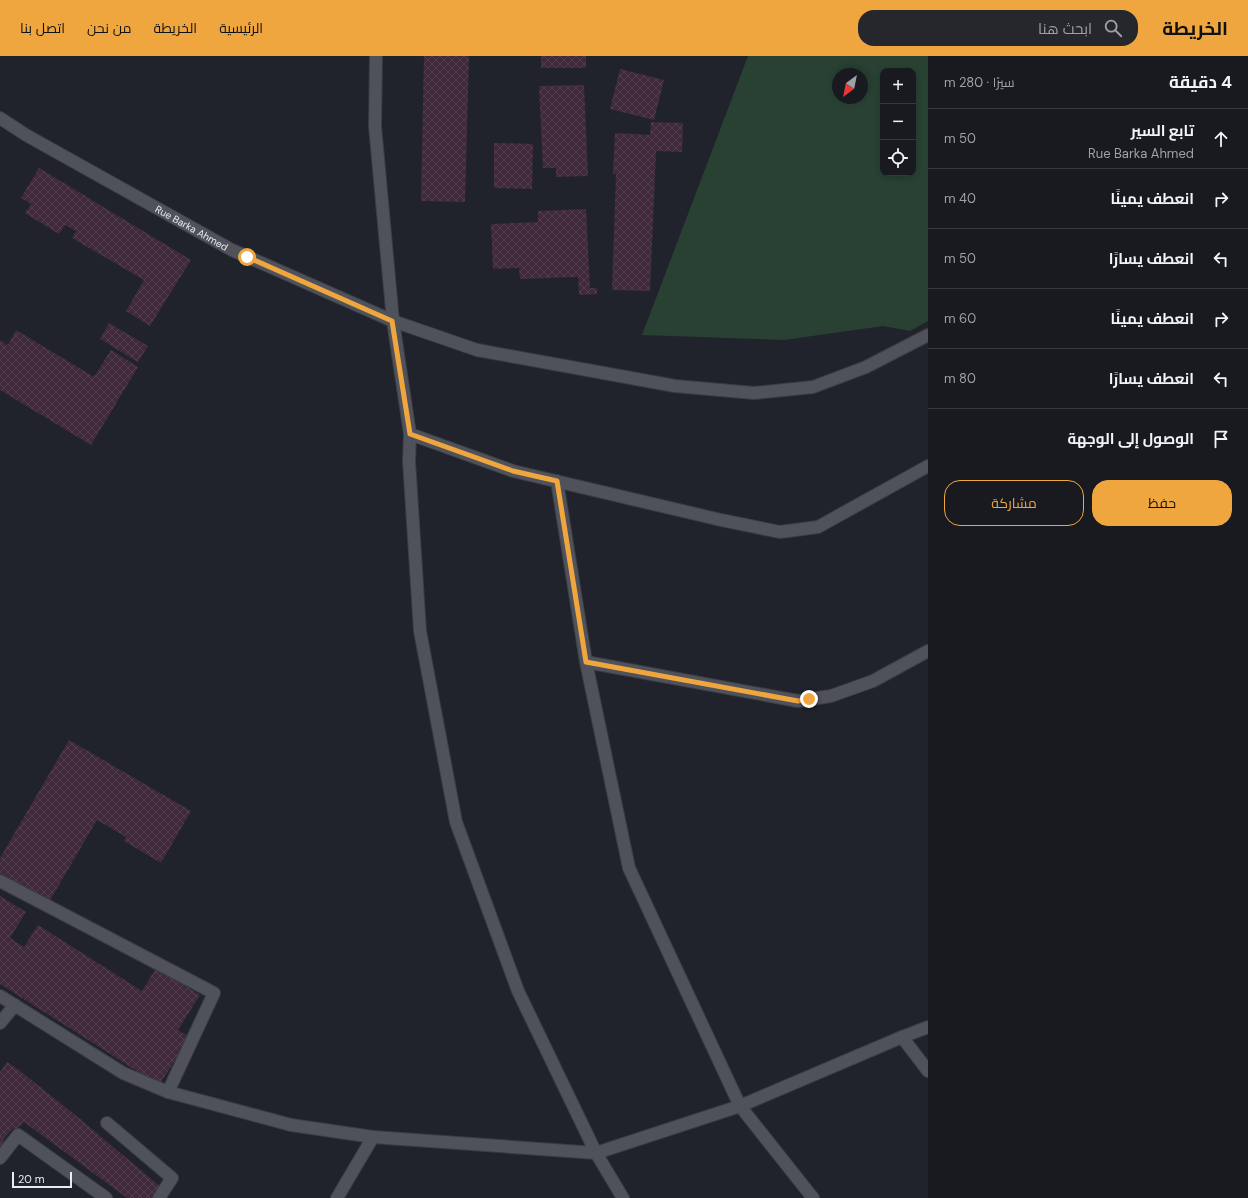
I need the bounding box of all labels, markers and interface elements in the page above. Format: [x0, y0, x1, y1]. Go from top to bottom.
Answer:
search box [858, 10, 1138, 46]
text: الخريطة [1162, 16, 1228, 41]
icon: search [1102, 17, 1124, 39]
text: اتصل بنا [20, 19, 65, 37]
text: من نحن [87, 19, 131, 37]
text: الخريطة [153, 19, 197, 37]
text: الرئيسية [219, 19, 263, 37]
text: ابحث هنا [1038, 19, 1092, 39]
north arrow [832, 68, 868, 104]
map controls [880, 68, 916, 176]
button: + [880, 68, 916, 104]
text: 4 دقيقة [1169, 71, 1232, 93]
text: سيرًا · 280 m [944, 74, 1015, 91]
button: − [880, 104, 916, 140]
text: تابع السير [1131, 121, 1194, 141]
icon: ahead [1210, 128, 1232, 150]
text: 50 m [944, 130, 976, 147]
button: locate [880, 140, 916, 176]
text: Rue Barka Ahmed [1088, 145, 1194, 162]
icon: right [1210, 188, 1232, 210]
text: انعطف يمينًا [1111, 189, 1194, 209]
text: 40 m [944, 190, 976, 207]
street label: Rue Barka Ahmed [153, 202, 231, 253]
route start [238, 248, 256, 266]
icon: left [1210, 248, 1232, 270]
text: انعطف يسارًا [1109, 249, 1194, 269]
text: 50 m [944, 250, 976, 267]
icon: right [1210, 308, 1232, 330]
text: انعطف يمينًا [1111, 309, 1194, 329]
text: 60 m [944, 310, 976, 327]
icon: left [1210, 368, 1232, 390]
text: انعطف يسارًا [1109, 369, 1194, 389]
text: 80 m [944, 370, 976, 387]
icon: arrive [1210, 428, 1232, 450]
text: الوصول إلى الوجهة [1067, 429, 1194, 449]
button: مشاركة [944, 480, 1084, 526]
button: حفظ [1092, 480, 1232, 526]
route end [800, 690, 818, 708]
scale bar [12, 1170, 72, 1189]
text: 20 m [18, 1172, 44, 1186]

